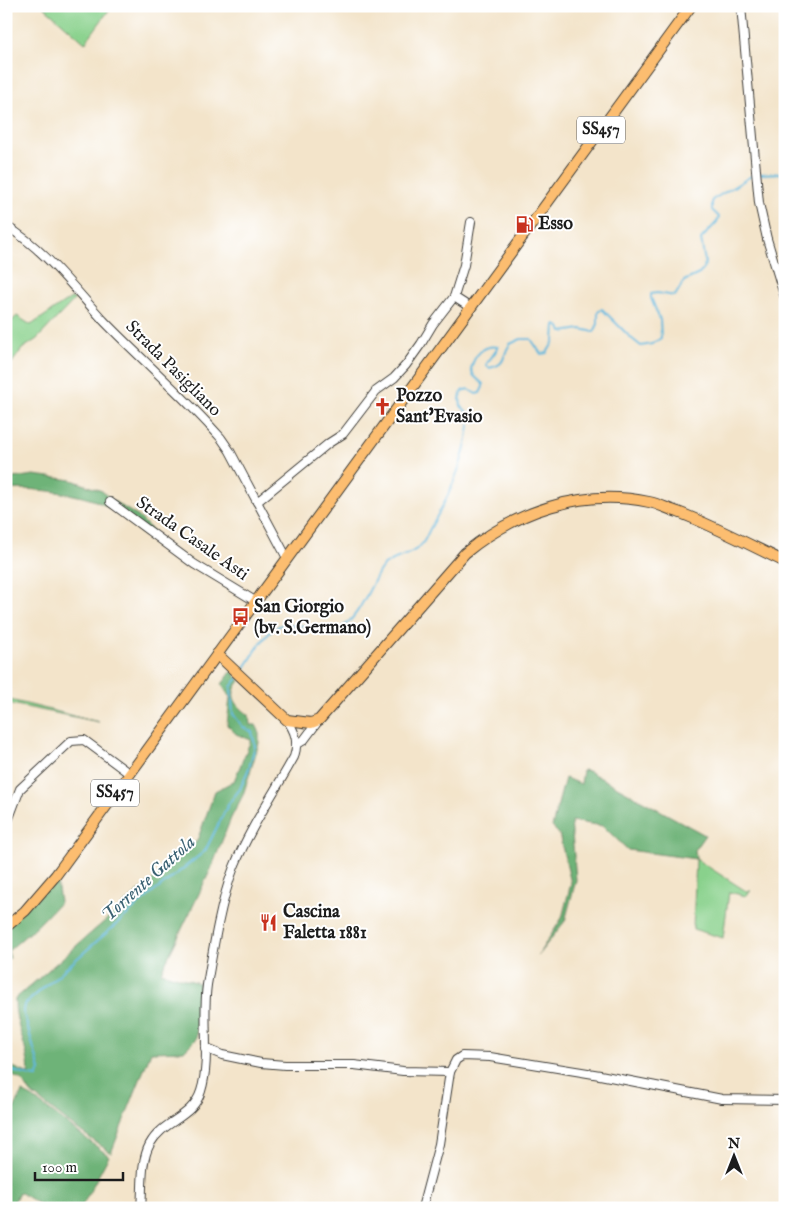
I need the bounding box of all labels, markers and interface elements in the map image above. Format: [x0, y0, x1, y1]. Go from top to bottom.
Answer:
road number: SS457 [577, 116, 625, 144]
place label: Esso [538, 213, 573, 236]
fuel station icon: Esso [514, 214, 534, 234]
street label: Strada Pasigliano [120, 316, 226, 422]
place label: Pozzo Sant'Evasio [396, 385, 483, 429]
church icon: Pozzo Sant'Evasio [372, 396, 392, 416]
street label: Strada Casale Asti [131, 492, 253, 586]
place label: San Giorgio (bv. S.Germano) [254, 596, 371, 640]
bus stop icon: San Giorgio (bv. S.Germano) [230, 607, 250, 627]
road number: SS457 [91, 780, 139, 806]
water label: Torrente Gattola [97, 831, 201, 927]
place label: Cascina Faletta 1881 [283, 901, 367, 945]
restaurant icon: Cascina Faletta 1881 [259, 912, 279, 932]
north arrow [708, 1132, 758, 1182]
text: N [727, 1135, 740, 1153]
scale bar [35, 1149, 122, 1181]
text: 100 m [42, 1158, 78, 1177]

